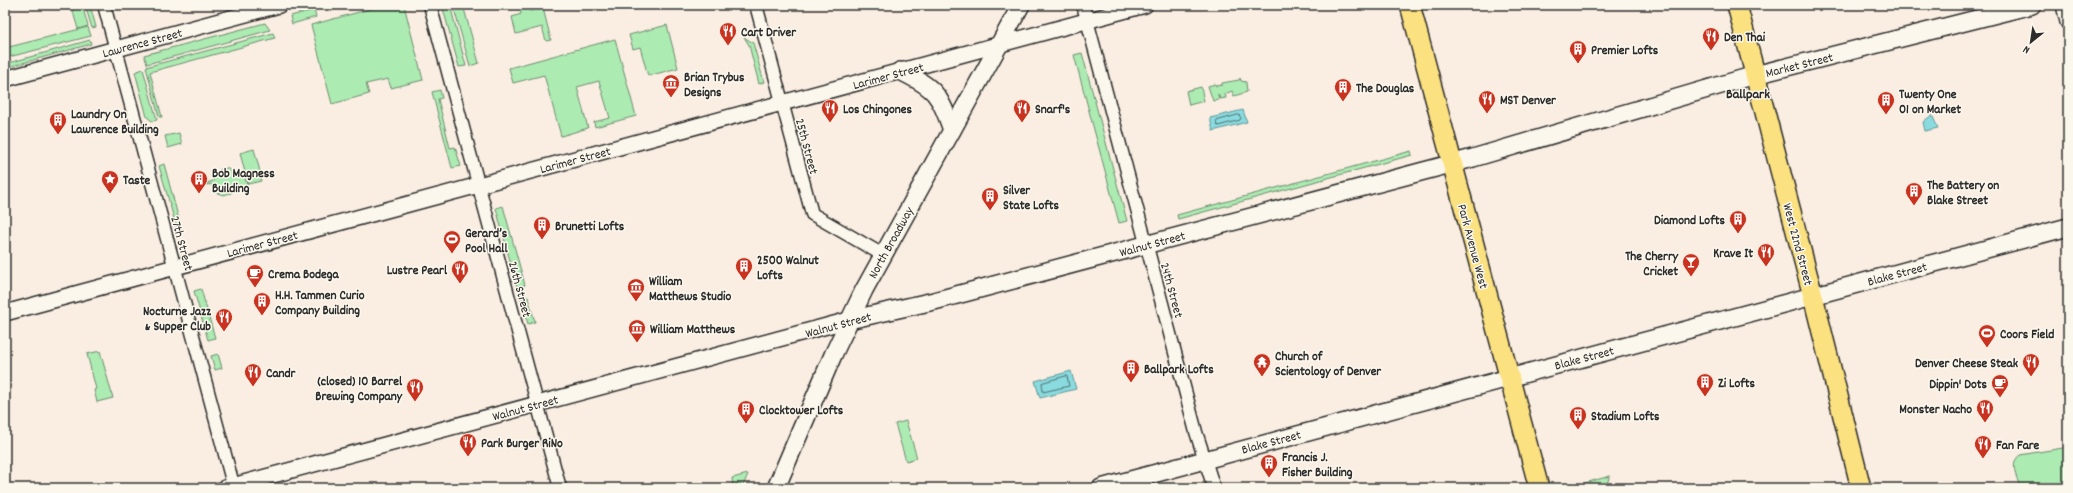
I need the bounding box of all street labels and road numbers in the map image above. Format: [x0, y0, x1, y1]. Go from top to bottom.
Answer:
street label: Lawrence Street [101, 25, 185, 64]
street label: Market Street [1764, 49, 1836, 84]
street label: Larimer Street [851, 59, 926, 96]
street label: 25th Street [789, 117, 822, 177]
street label: Larimer Street [538, 143, 613, 180]
street label: West 22nd Street [1776, 201, 1817, 288]
street label: Park Avenue West [1451, 202, 1492, 291]
street label: North Broadway [865, 203, 920, 283]
street label: 27th Street [164, 214, 197, 273]
street label: Larimer Street [225, 227, 300, 264]
street label: Walnut Street [1118, 227, 1188, 263]
street label: Blake Street [1866, 258, 1930, 292]
street label: 26th Street [502, 259, 535, 320]
street label: 24th Street [1154, 261, 1187, 321]
street label: Walnut Street [804, 308, 874, 344]
street label: Blake Street [1553, 342, 1617, 376]
street label: Walnut Street [491, 391, 561, 427]
street label: Blake Street [1240, 426, 1304, 460]

